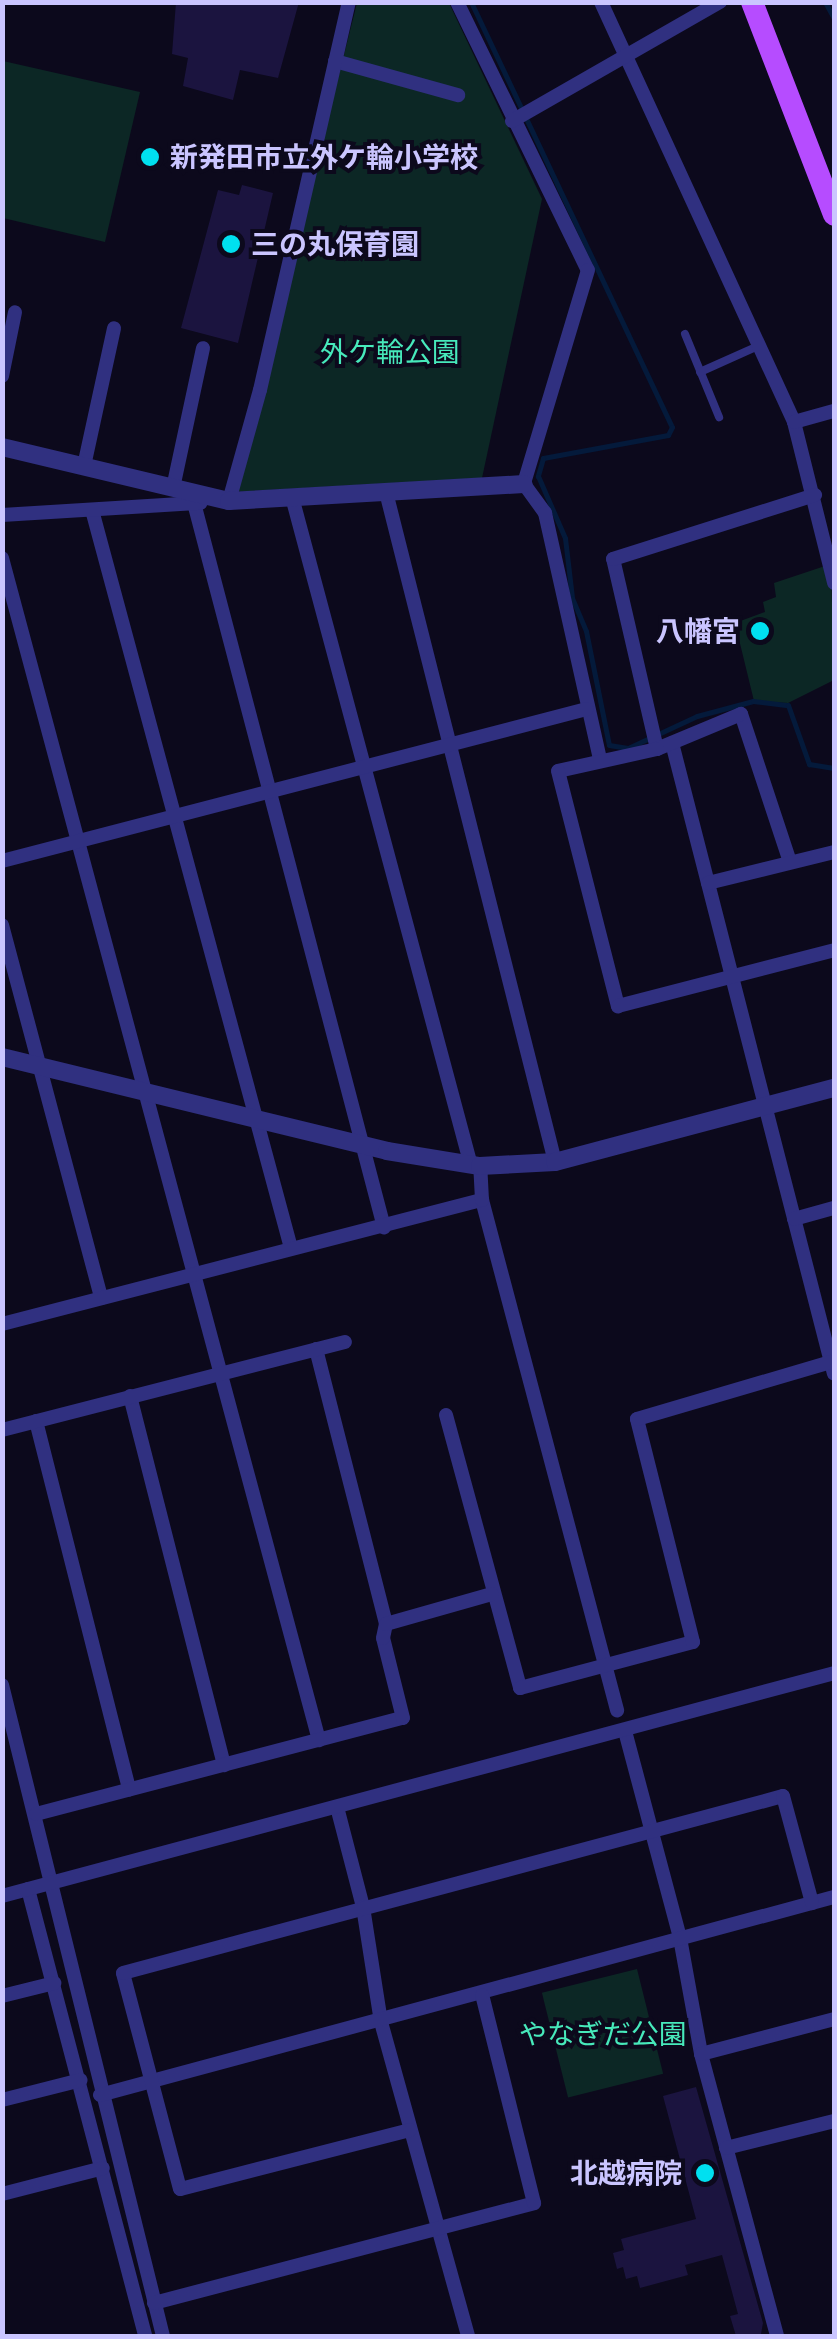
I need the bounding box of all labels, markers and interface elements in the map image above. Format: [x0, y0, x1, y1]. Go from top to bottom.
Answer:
place label: 新発田市立外ケ輪小学校 [170, 140, 478, 174]
marker: 新発田市立外ケ輪小学校 [139, 146, 161, 168]
place label: 三の丸保育園 [251, 227, 419, 261]
marker: 三の丸保育園 [220, 233, 242, 255]
park label: 外ケ輪公園 [320, 335, 460, 369]
place label: 八幡宮 [656, 614, 740, 648]
marker: 八幡宮 [749, 620, 771, 642]
park label: やなぎだ公園 [519, 2017, 687, 2051]
place label: 北越病院 [570, 2156, 682, 2190]
marker: 北越病院 [692, 2160, 718, 2186]

